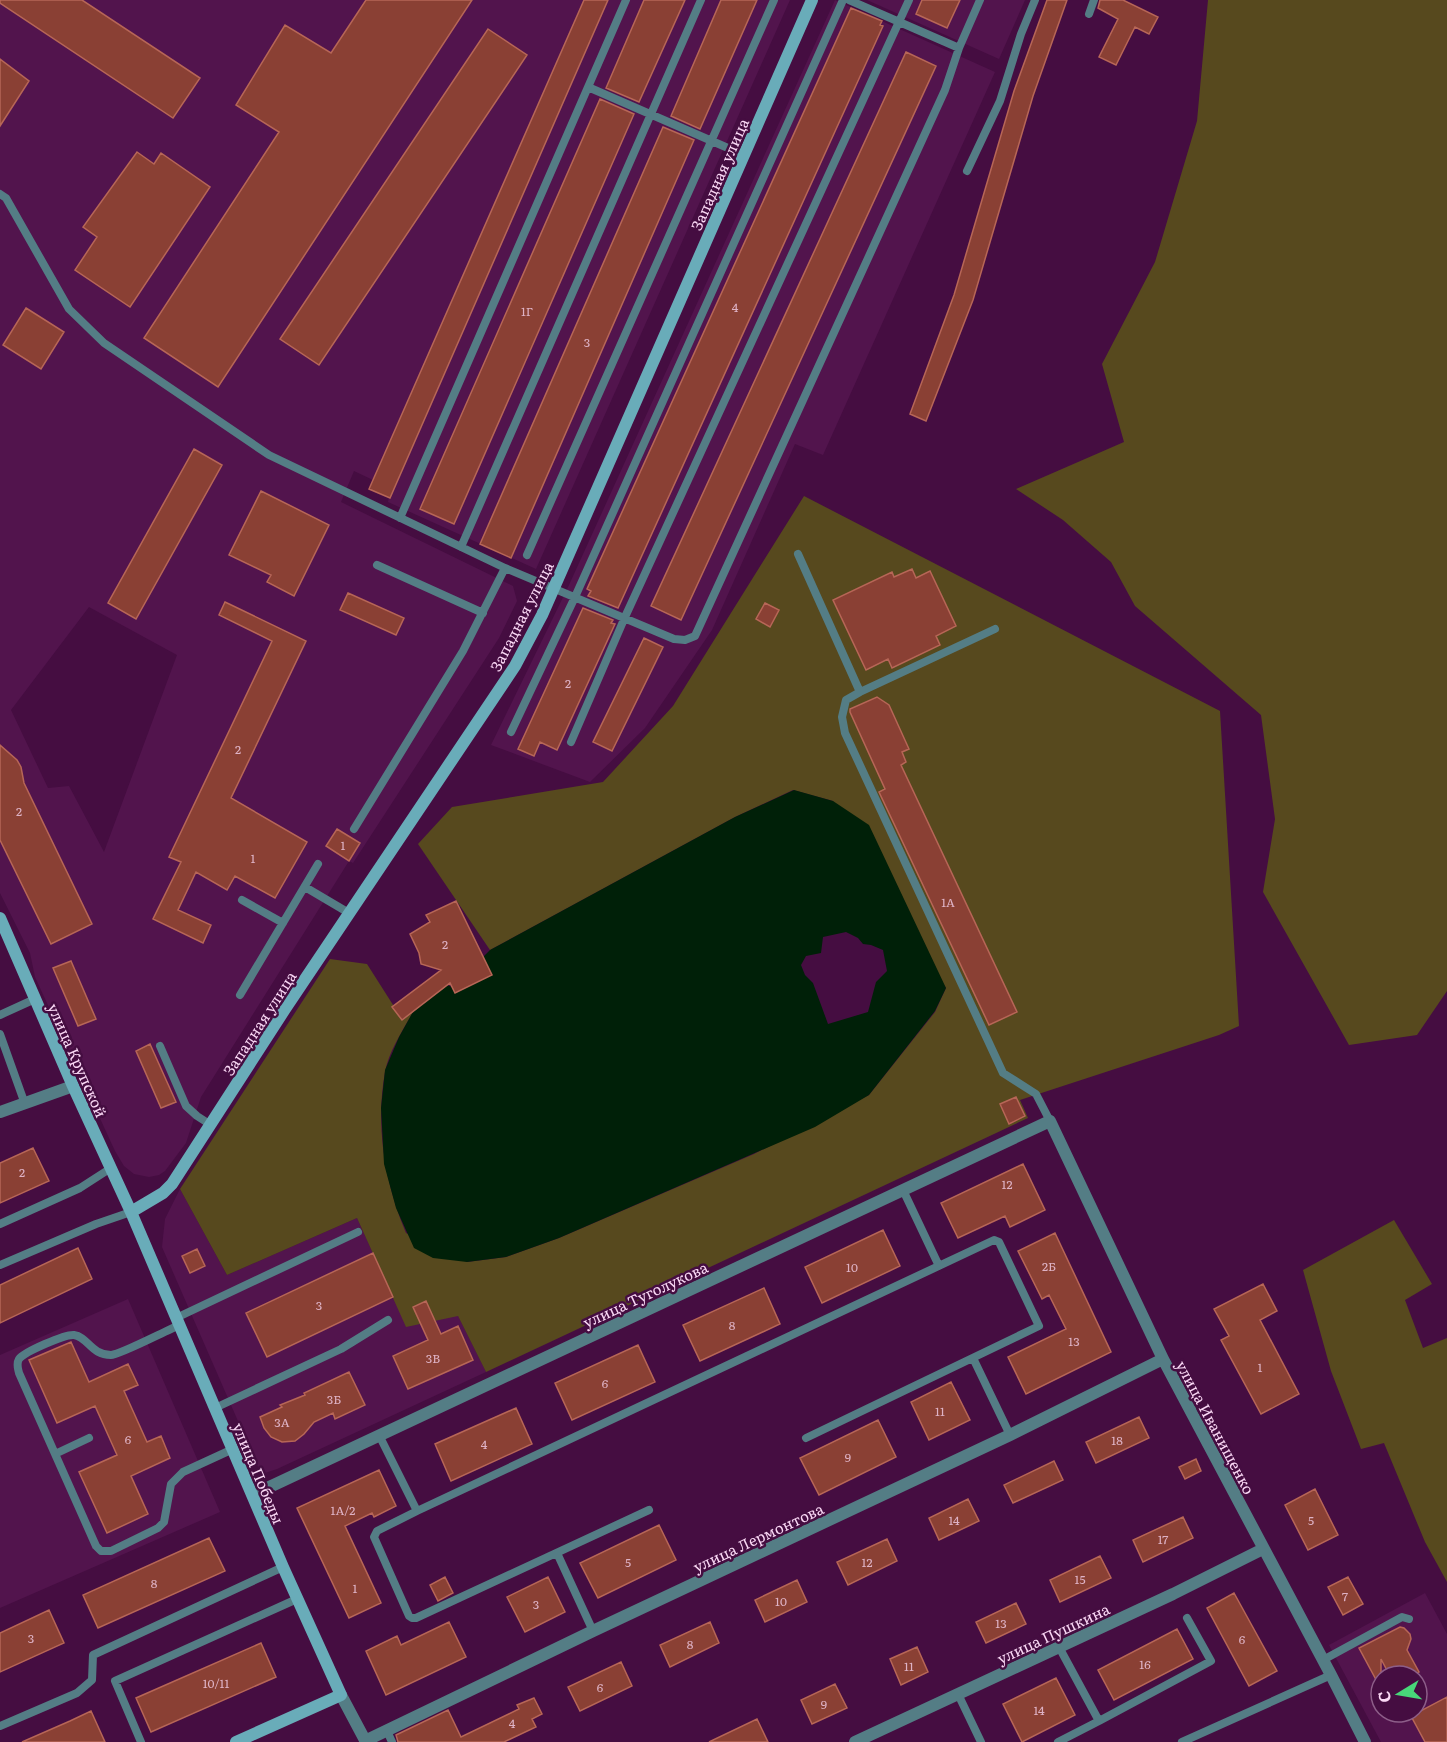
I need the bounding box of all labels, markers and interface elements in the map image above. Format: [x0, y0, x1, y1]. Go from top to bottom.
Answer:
street label: Западная улица [684, 113, 754, 234]
house number: 4 [732, 298, 739, 316]
house number: 1Г [521, 302, 533, 320]
house number: 3 [584, 333, 590, 351]
street label: Западная улица [483, 556, 559, 675]
house number: 2 [565, 674, 571, 692]
house number: 2 [235, 740, 241, 758]
house number: 2 [16, 802, 22, 820]
house number: 1 [341, 836, 346, 854]
house number: 1 [251, 849, 256, 867]
house number: 1А [941, 893, 955, 911]
house number: 2 [442, 935, 448, 953]
street label: Западная улица [217, 965, 302, 1080]
street label: улица Крупской [43, 999, 113, 1121]
house number: 2 [19, 1163, 25, 1181]
house number: 12 [1002, 1175, 1012, 1193]
street label: улица Туголукова [579, 1255, 712, 1333]
house number: 2Б [1042, 1257, 1056, 1275]
house number: 10 [846, 1258, 858, 1276]
house number: 3 [316, 1296, 322, 1314]
house number: 8 [729, 1316, 736, 1334]
house number: 13 [1068, 1332, 1080, 1350]
house number: 3В [426, 1349, 440, 1367]
street label: улица Иванищенко [1171, 1356, 1261, 1498]
house number: 1 [1258, 1358, 1263, 1376]
house number: 6 [602, 1374, 609, 1392]
house number: 3Б [327, 1390, 341, 1408]
house number: 11 [935, 1402, 945, 1420]
house number: 3А [274, 1413, 290, 1431]
street label: улица Победы [227, 1419, 291, 1527]
house number: 6 [125, 1430, 132, 1448]
house number: 18 [1111, 1431, 1123, 1449]
house number: 4 [481, 1435, 488, 1453]
house number: 9 [845, 1448, 851, 1466]
street label: улица Лермонтова [689, 1496, 828, 1577]
house number: 1А/2 [331, 1501, 355, 1519]
house number: 14 [948, 1511, 960, 1529]
house number: 5 [1308, 1511, 1314, 1529]
house number: 17 [1158, 1530, 1168, 1548]
house number: 5 [625, 1553, 631, 1571]
house number: 12 [862, 1553, 872, 1571]
house number: 15 [1075, 1570, 1085, 1588]
house number: 8 [151, 1574, 158, 1592]
house number: 1 [353, 1579, 358, 1597]
house number: 7 [1342, 1587, 1348, 1605]
house number: 10 [775, 1592, 787, 1610]
house number: 3 [533, 1595, 539, 1613]
street label: улица Пушкина [993, 1596, 1114, 1669]
house number: 13 [995, 1614, 1007, 1632]
house number: 3 [28, 1629, 34, 1647]
house number: 6 [1239, 1630, 1246, 1648]
house number: 8 [687, 1635, 694, 1653]
house number: 16 [1139, 1655, 1151, 1673]
house number: 11 [904, 1657, 914, 1675]
north arrow [1369, 1664, 1429, 1724]
house number: 10/11 [203, 1674, 229, 1692]
house number: 6 [597, 1678, 604, 1696]
text: С [1370, 1689, 1396, 1705]
house number: 9 [821, 1695, 827, 1713]
house number: 14 [1033, 1701, 1045, 1719]
house number: 4 [509, 1714, 516, 1732]

